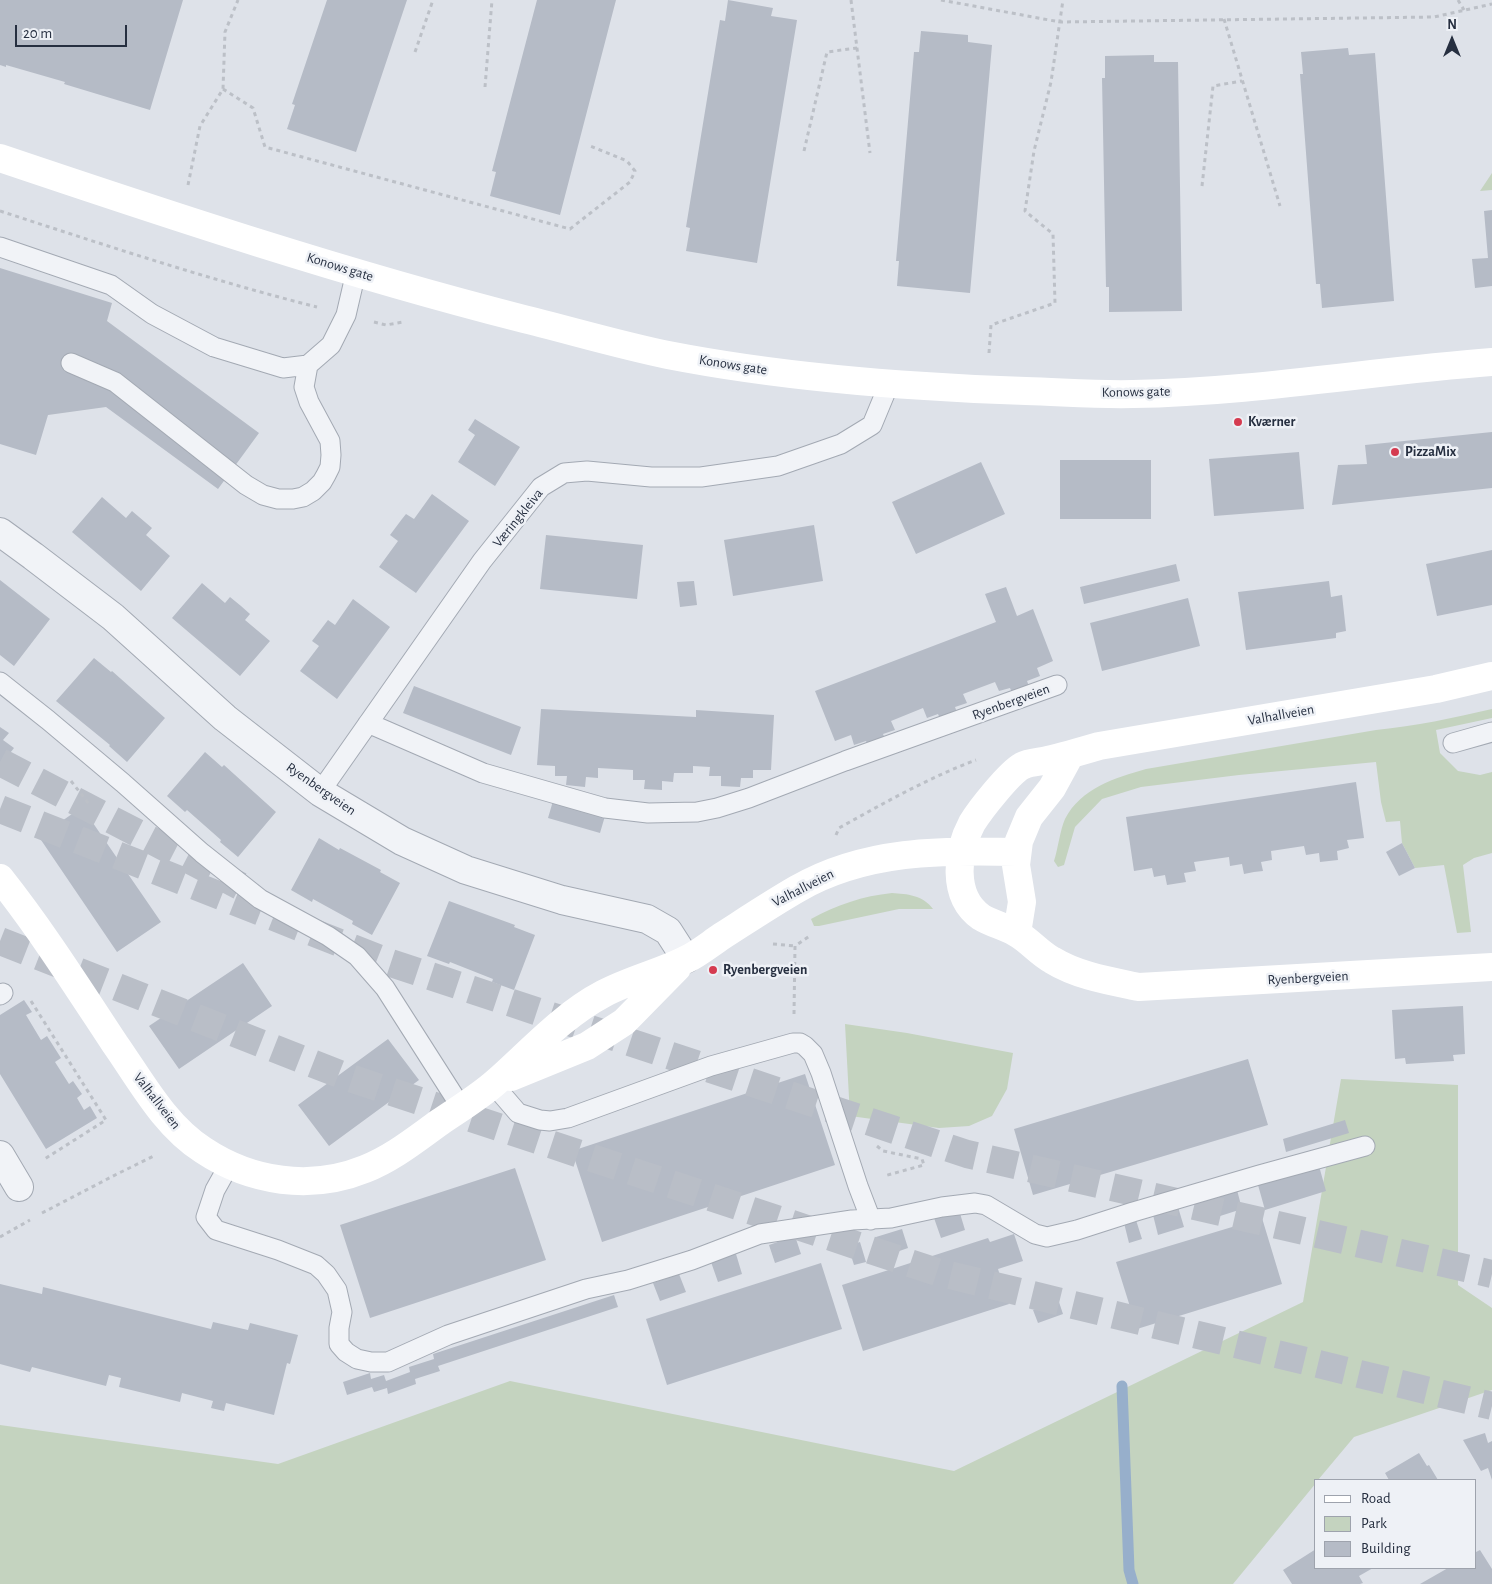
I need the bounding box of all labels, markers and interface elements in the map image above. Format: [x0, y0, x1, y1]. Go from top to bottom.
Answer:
scale bar [18, 15, 130, 47]
north arrow [1427, 15, 1477, 65]
text: N [1447, 18, 1457, 32]
text: 20 m [23, 26, 52, 41]
street label: Konows gate [305, 249, 375, 285]
street label: Konows gate [698, 351, 768, 379]
street label: Konows gate [1101, 383, 1171, 401]
place label: Kværner [1248, 414, 1295, 430]
marker: Kværner [1232, 416, 1244, 428]
place label: PizzaMix [1405, 444, 1456, 460]
marker: PizzaMix [1389, 446, 1401, 458]
street label: Væringkleiva [489, 485, 547, 551]
street label: Ryenbergveien [970, 680, 1052, 724]
street label: Valhallveien [1247, 701, 1315, 729]
street label: Ryenbergveien [283, 759, 359, 819]
street label: Valhallveien [769, 865, 837, 911]
place label: Ryenbergveien [723, 962, 807, 978]
marker: Ryenbergveien [707, 964, 719, 976]
street label: Ryenbergveien [1267, 967, 1349, 989]
street label: Valhallveien [130, 1069, 184, 1133]
legend [1314, 1479, 1477, 1569]
text: Road [1361, 1491, 1391, 1506]
text: Park [1361, 1516, 1387, 1531]
text: Building [1361, 1541, 1411, 1556]

